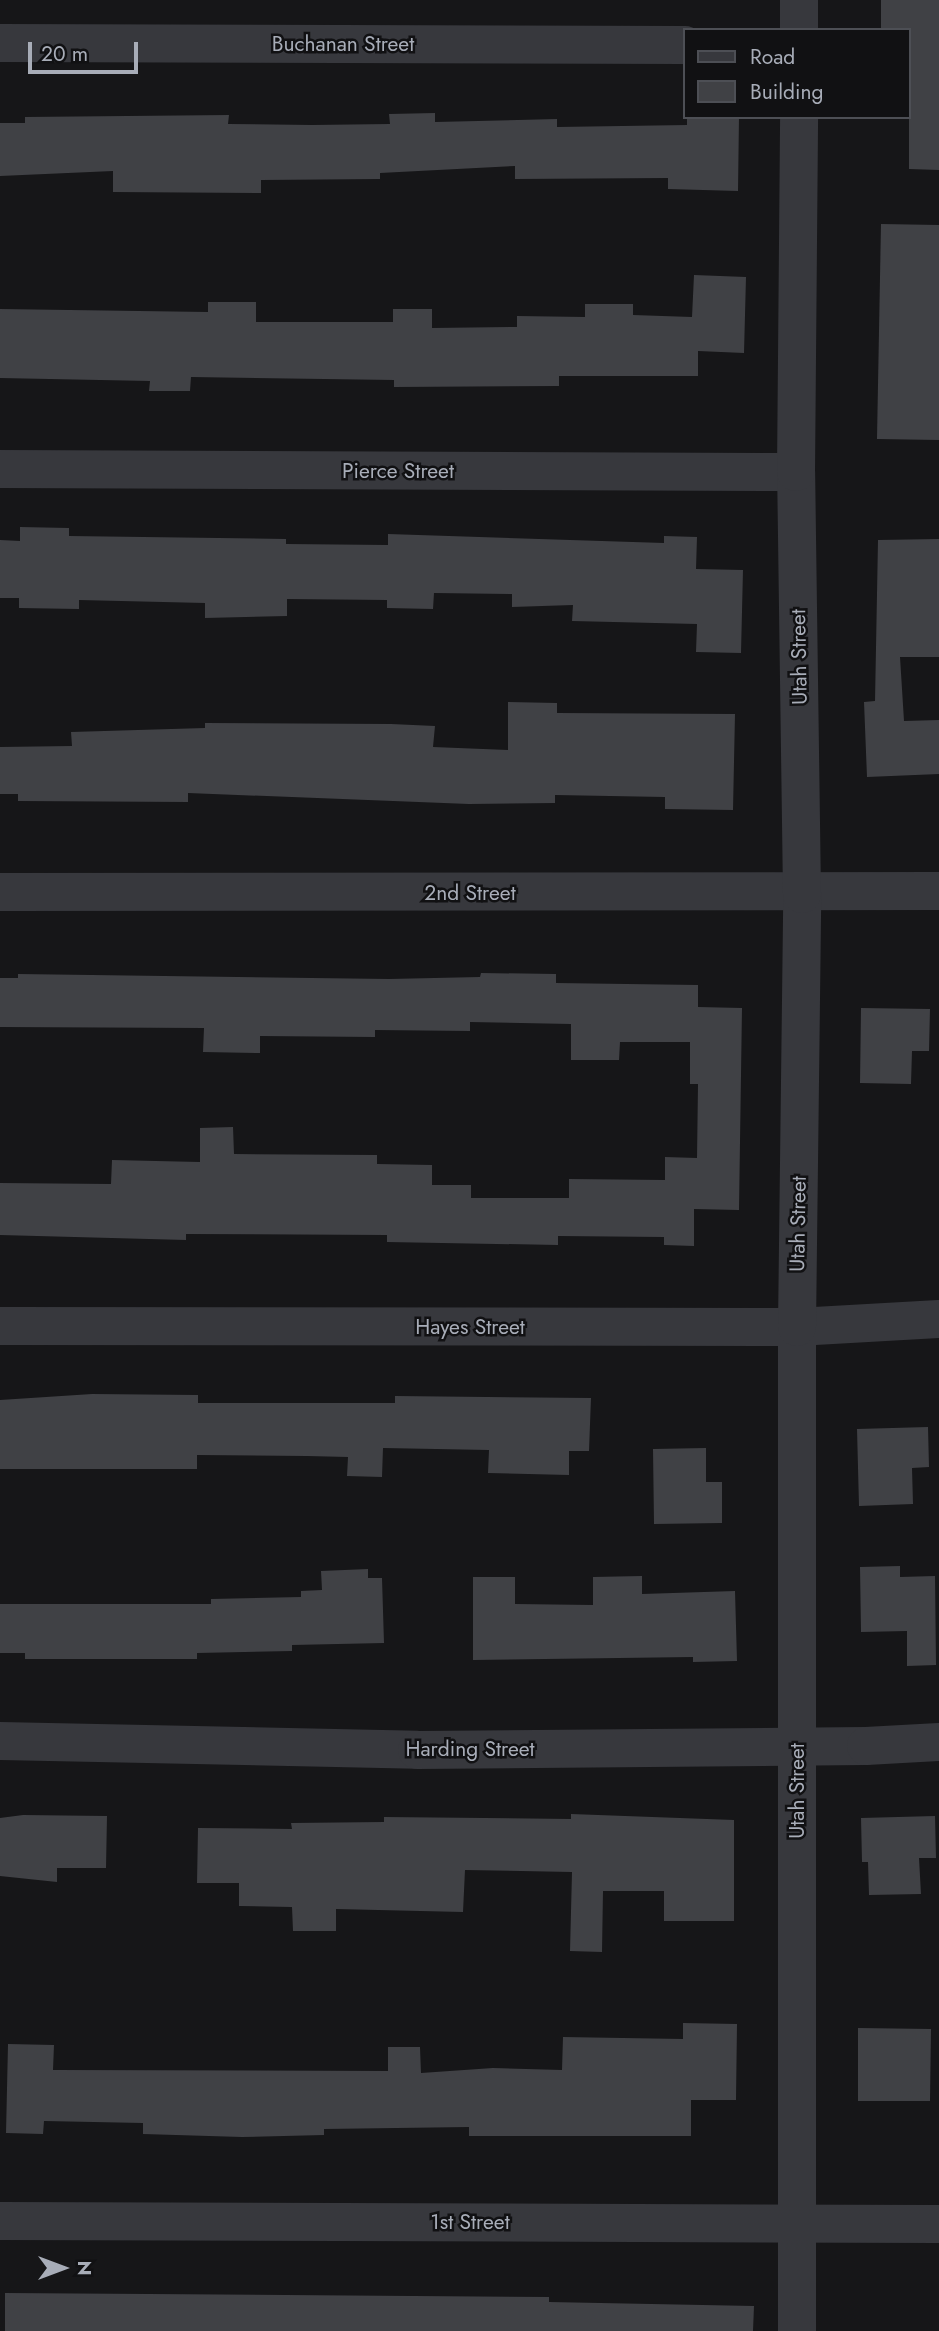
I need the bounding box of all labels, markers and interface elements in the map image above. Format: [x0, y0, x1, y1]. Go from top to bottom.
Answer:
scale bar [32, 28, 142, 72]
legend [684, 28, 911, 119]
street label: Buchanan Street [272, 31, 414, 57]
text: 20 m [41, 39, 88, 69]
text: Road [750, 42, 795, 72]
text: Building [750, 77, 823, 107]
street label: Pierce Street [342, 458, 454, 484]
street label: Utah Street [786, 609, 812, 705]
street label: 2nd Street [424, 880, 516, 906]
street label: Utah Street [785, 1176, 811, 1272]
street label: Hayes Street [415, 1314, 525, 1340]
street label: Harding Street [405, 1736, 535, 1762]
street label: Utah Street [784, 1743, 810, 1839]
street label: 1st Street [430, 2209, 510, 2235]
north arrow [28, 2233, 98, 2303]
text: N [71, 2260, 98, 2276]

